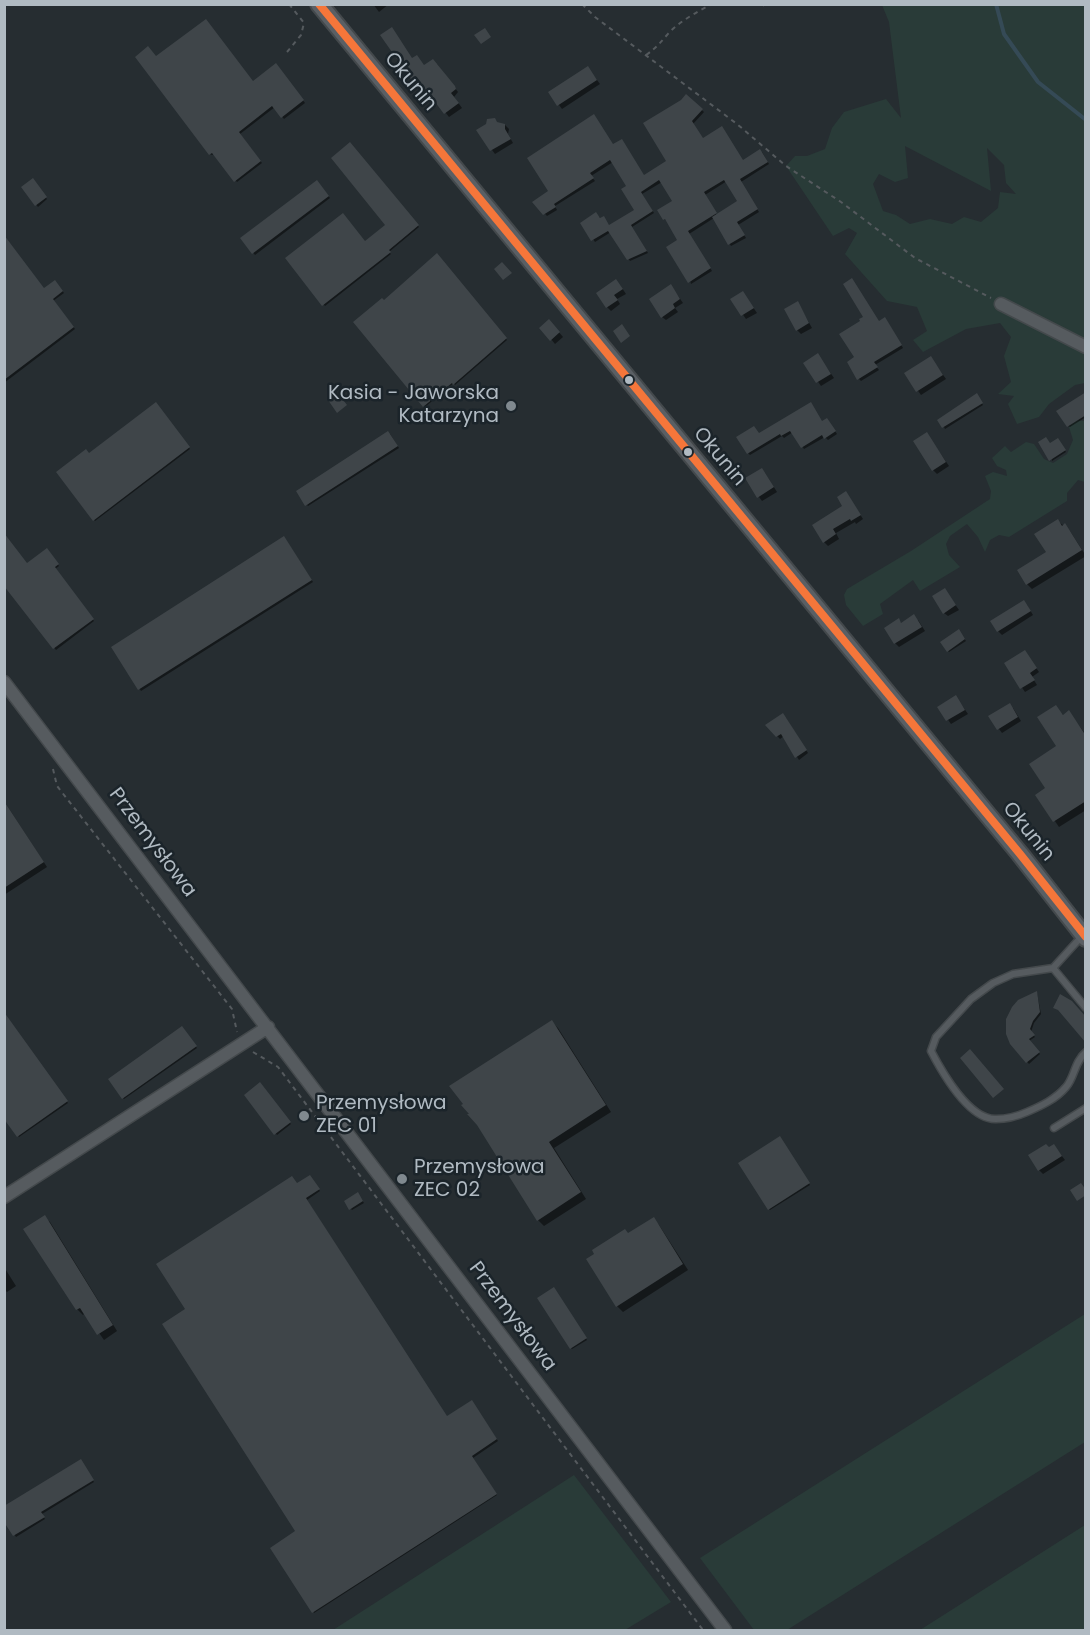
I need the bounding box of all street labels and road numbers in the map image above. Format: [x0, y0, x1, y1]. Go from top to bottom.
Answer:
street label: Okunin [379, 48, 441, 116]
street label: Okunin [688, 423, 750, 491]
street label: Przemysłowa [103, 784, 201, 902]
street label: Okunin [997, 798, 1059, 866]
street label: Przemysłowa [463, 1258, 561, 1376]

